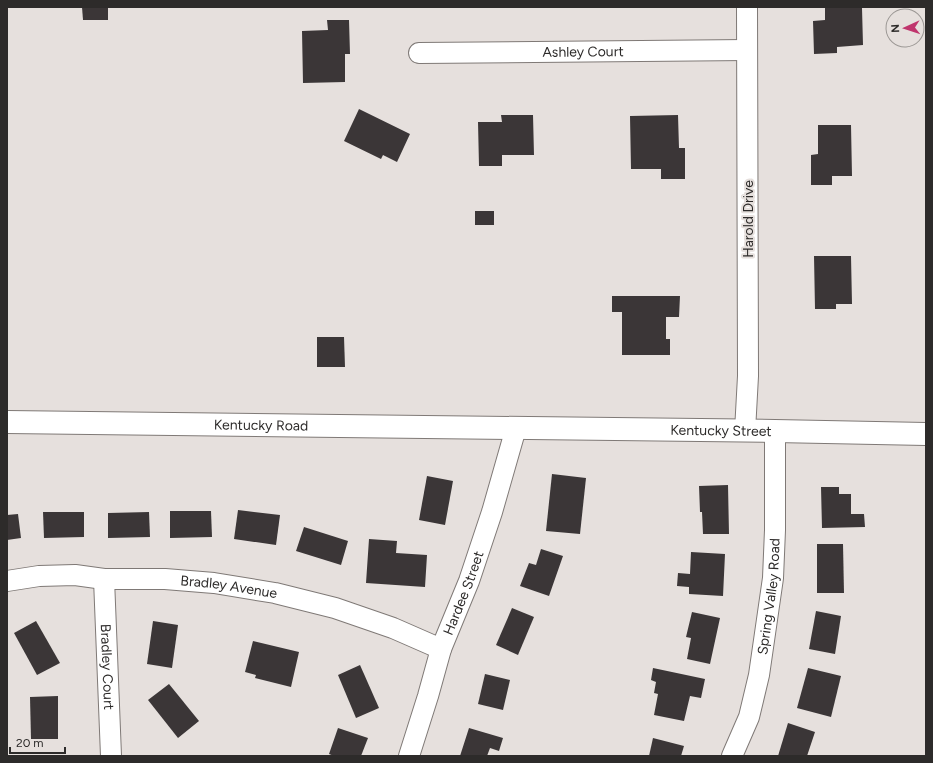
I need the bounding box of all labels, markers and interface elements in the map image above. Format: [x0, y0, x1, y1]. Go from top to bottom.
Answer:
north arrow [885, 8, 925, 48]
text: N [889, 24, 902, 33]
street label: Ashley Court [542, 43, 624, 61]
street label: Harold Drive [740, 180, 757, 258]
street label: Kentucky Road [214, 416, 308, 435]
street label: Kentucky Street [670, 422, 772, 440]
street label: Spring Valley Road [754, 538, 784, 656]
street label: Hardee Street [440, 549, 487, 638]
street label: Bradley Avenue [180, 572, 279, 602]
street label: Bradley Court [97, 624, 117, 710]
scale bar [10, 729, 65, 755]
text: 20 m [16, 736, 44, 750]

